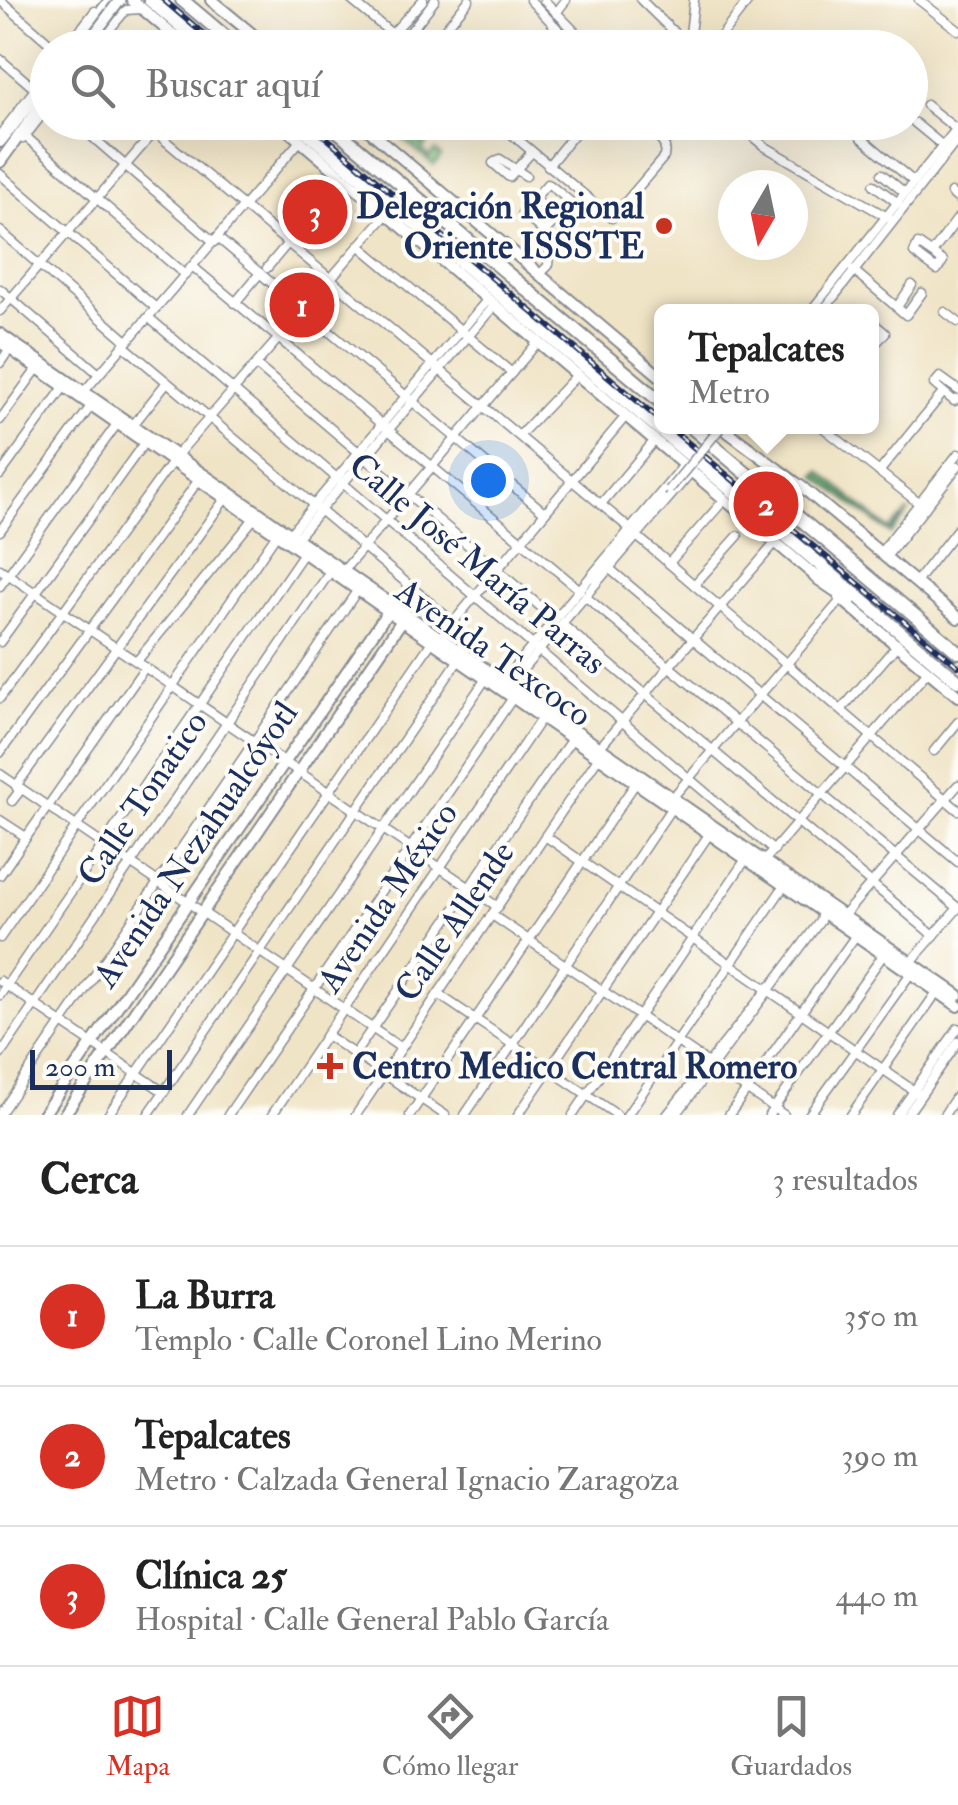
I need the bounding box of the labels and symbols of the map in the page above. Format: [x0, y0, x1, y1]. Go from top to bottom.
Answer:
north arrow [718, 170, 808, 260]
pin: 3 [282, 174, 348, 250]
place label: Delegación Regional Oriente ISSSTE [356, 185, 645, 269]
marker: Delegación Regional Oriente ISSSTE [653, 215, 675, 237]
pin: 1 [270, 268, 334, 342]
street label: Calle José María Parras [340, 443, 615, 684]
your location [463, 455, 514, 506]
pin: 2 [734, 466, 798, 542]
street label: Avenida Texcoco [386, 568, 600, 737]
street label: Avenida Nezahualcóyotl [83, 693, 308, 997]
street label: Calle Tonatico [68, 703, 217, 894]
street label: Avenida México [307, 794, 468, 1002]
street label: Calle Allende [385, 833, 525, 1010]
scale bar [30, 1045, 172, 1090]
place label: Centro Medico Central Romero [352, 1045, 797, 1089]
marker: Centro Medico Central Romero [317, 1053, 343, 1079]

